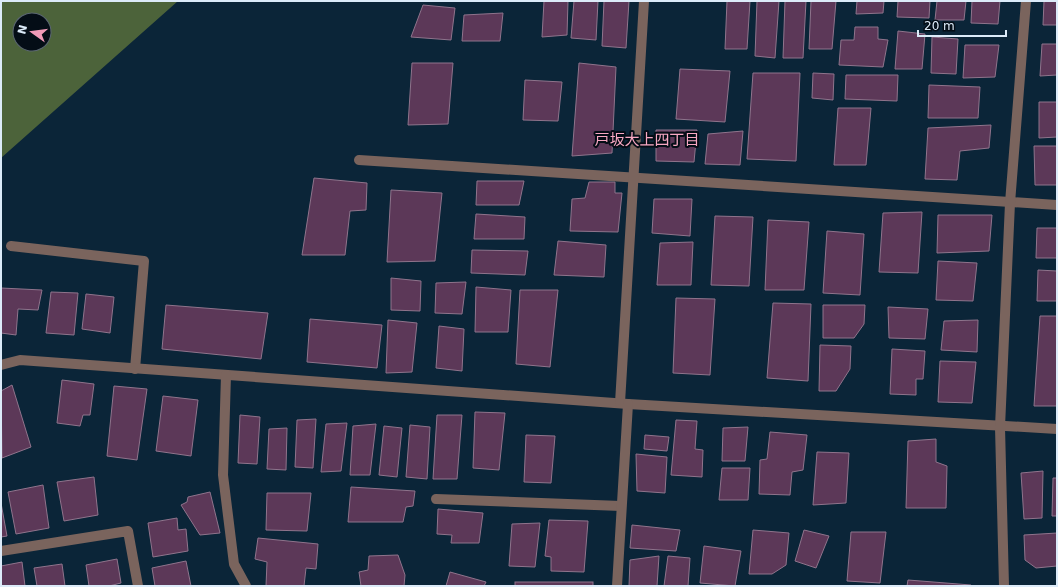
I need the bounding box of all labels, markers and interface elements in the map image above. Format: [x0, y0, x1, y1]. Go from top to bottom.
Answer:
north arrow [12, 12, 52, 52]
scale bar [918, 12, 1006, 38]
text: 20 m [924, 19, 955, 33]
text: N [15, 24, 30, 36]
district label: 戸坂大上四丁目 [594, 131, 700, 149]

